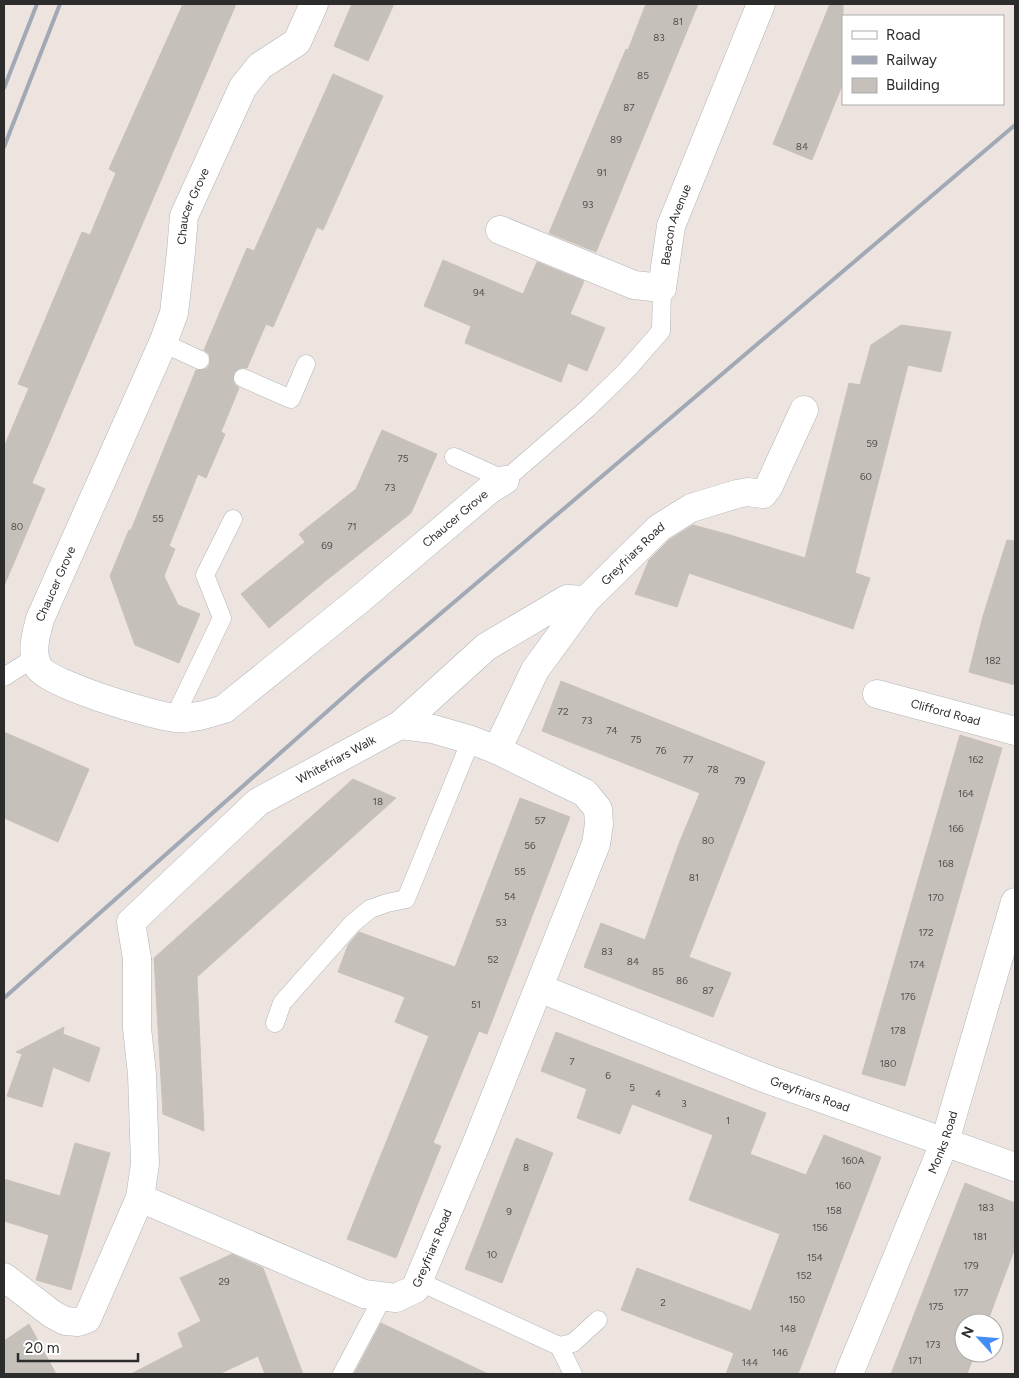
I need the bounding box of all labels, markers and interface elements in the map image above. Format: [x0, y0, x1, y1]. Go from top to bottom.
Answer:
house number: 81 [673, 15, 683, 28]
legend [842, 15, 1004, 105]
text: Road [886, 26, 921, 44]
house number: 83 [653, 31, 665, 44]
text: Railway [886, 51, 937, 69]
house number: 85 [637, 69, 649, 82]
text: Building [886, 76, 940, 94]
house number: 87 [623, 101, 635, 114]
house number: 89 [610, 133, 622, 146]
house number: 84 [796, 140, 808, 153]
street label: Chaucer Grove [175, 165, 212, 245]
house number: 91 [597, 166, 607, 179]
street label: Beacon Avenue [658, 182, 694, 266]
house number: 93 [582, 198, 594, 211]
house number: 94 [473, 286, 485, 299]
house number: 59 [866, 437, 878, 450]
house number: 75 [397, 452, 409, 465]
house number: 60 [860, 470, 872, 483]
house number: 73 [385, 481, 395, 494]
street label: Chaucer Grove [420, 487, 491, 550]
house number: 55 [152, 512, 164, 525]
street label: Greyfriars Road [598, 519, 667, 588]
house number: 80 [11, 520, 23, 533]
house number: 71 [347, 520, 357, 533]
house number: 69 [321, 539, 333, 552]
street label: Chaucer Grove [33, 544, 79, 624]
house number: 182 [985, 654, 1001, 667]
street label: Clifford Road [909, 696, 982, 728]
house number: 72 [558, 705, 568, 718]
house number: 73 [582, 714, 592, 727]
house number: 74 [606, 724, 618, 737]
street label: Whitefriars Walk [294, 733, 378, 787]
house number: 75 [630, 733, 642, 746]
house number: 76 [655, 744, 667, 757]
house number: 77 [683, 753, 694, 766]
house number: 162 [968, 753, 984, 766]
house number: 78 [707, 763, 719, 776]
house number: 79 [734, 774, 746, 787]
house number: 164 [958, 787, 974, 800]
house number: 18 [373, 795, 383, 808]
house number: 57 [534, 814, 546, 827]
house number: 166 [948, 822, 964, 835]
house number: 80 [702, 834, 714, 847]
house number: 56 [524, 839, 536, 852]
house number: 168 [938, 857, 954, 870]
house number: 55 [514, 865, 526, 878]
house number: 81 [689, 871, 699, 884]
house number: 54 [504, 890, 516, 903]
house number: 170 [928, 891, 944, 904]
house number: 53 [495, 916, 507, 929]
house number: 172 [918, 926, 934, 939]
house number: 83 [601, 945, 613, 958]
house number: 52 [487, 953, 499, 966]
house number: 84 [627, 955, 639, 968]
house number: 174 [909, 958, 925, 971]
house number: 85 [652, 965, 664, 978]
house number: 86 [676, 974, 688, 987]
house number: 87 [702, 984, 714, 997]
house number: 176 [900, 990, 916, 1003]
house number: 51 [471, 998, 481, 1011]
house number: 178 [890, 1024, 906, 1037]
house number: 7 [569, 1055, 575, 1068]
house number: 180 [880, 1057, 896, 1070]
house number: 6 [605, 1069, 611, 1082]
street label: Greyfriars Road [768, 1074, 852, 1115]
house number: 5 [629, 1081, 635, 1094]
house number: 4 [655, 1087, 661, 1100]
house number: 3 [681, 1097, 687, 1110]
street label: Monks Road [925, 1109, 960, 1176]
house number: 1 [726, 1114, 730, 1127]
house number: 160A [842, 1154, 865, 1167]
house number: 8 [523, 1161, 529, 1174]
house number: 160 [835, 1179, 851, 1192]
house number: 183 [978, 1201, 994, 1214]
house number: 158 [826, 1204, 842, 1217]
house number: 9 [506, 1205, 512, 1218]
street label: Greyfriars Road [409, 1207, 455, 1290]
house number: 156 [812, 1221, 828, 1234]
house number: 181 [973, 1230, 987, 1243]
house number: 10 [487, 1248, 497, 1261]
house number: 154 [807, 1251, 823, 1264]
house number: 179 [963, 1259, 979, 1272]
house number: 152 [796, 1269, 812, 1282]
house number: 29 [218, 1275, 230, 1288]
house number: 177 [954, 1286, 969, 1299]
house number: 150 [789, 1293, 805, 1306]
house number: 2 [660, 1296, 666, 1309]
house number: 175 [928, 1300, 944, 1313]
north arrow [954, 1313, 1004, 1363]
house number: 148 [780, 1322, 796, 1335]
text: N [958, 1324, 978, 1341]
scale bar [18, 1330, 138, 1362]
house number: 173 [926, 1338, 940, 1351]
text: 20 m [25, 1339, 59, 1357]
house number: 146 [772, 1346, 788, 1359]
house number: 171 [908, 1354, 922, 1367]
house number: 144 [742, 1356, 758, 1369]

